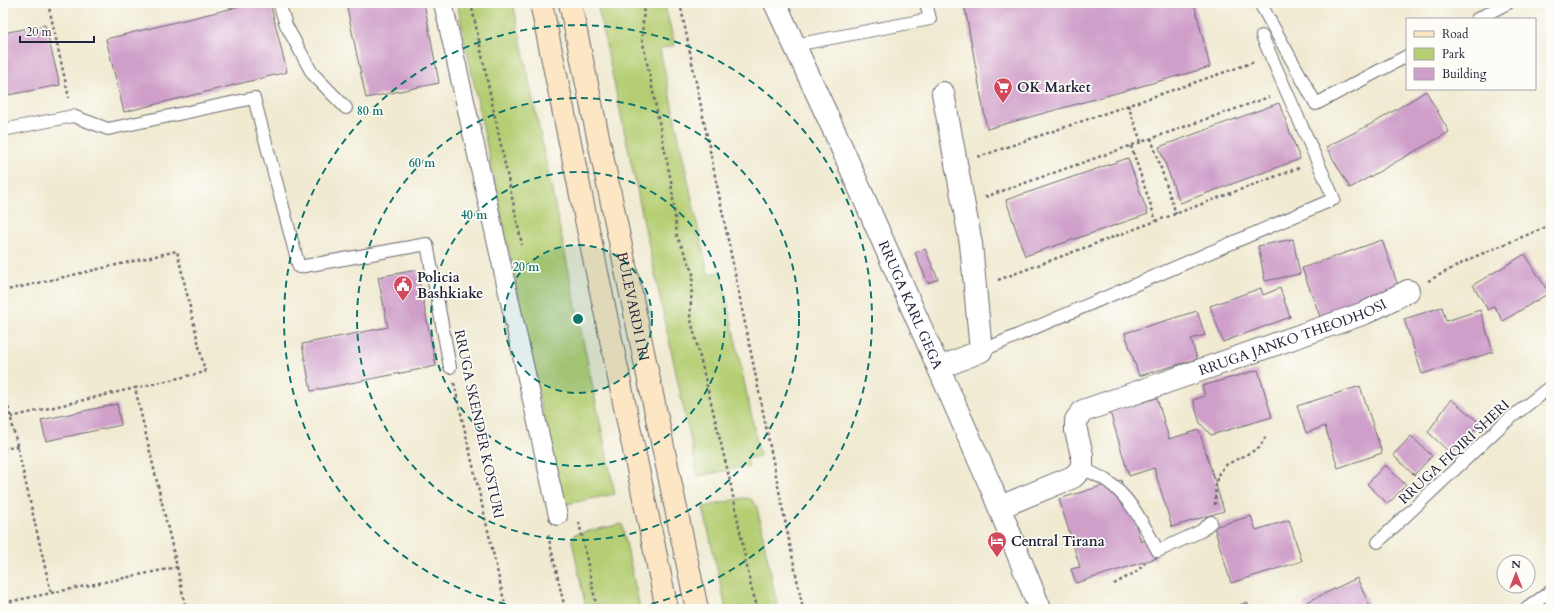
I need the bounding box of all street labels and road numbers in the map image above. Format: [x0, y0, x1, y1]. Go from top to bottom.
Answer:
street label: RRUGA KARL GEGA [874, 237, 948, 372]
street label: BULEVARDI I RI [613, 250, 654, 363]
street label: RRUGA JANKO THEODHOSI [1196, 294, 1390, 380]
street label: RRUGA SKENDER KOSTURI [450, 328, 508, 520]
street label: RRUGA FIQIRI SHERI [1394, 395, 1514, 509]

